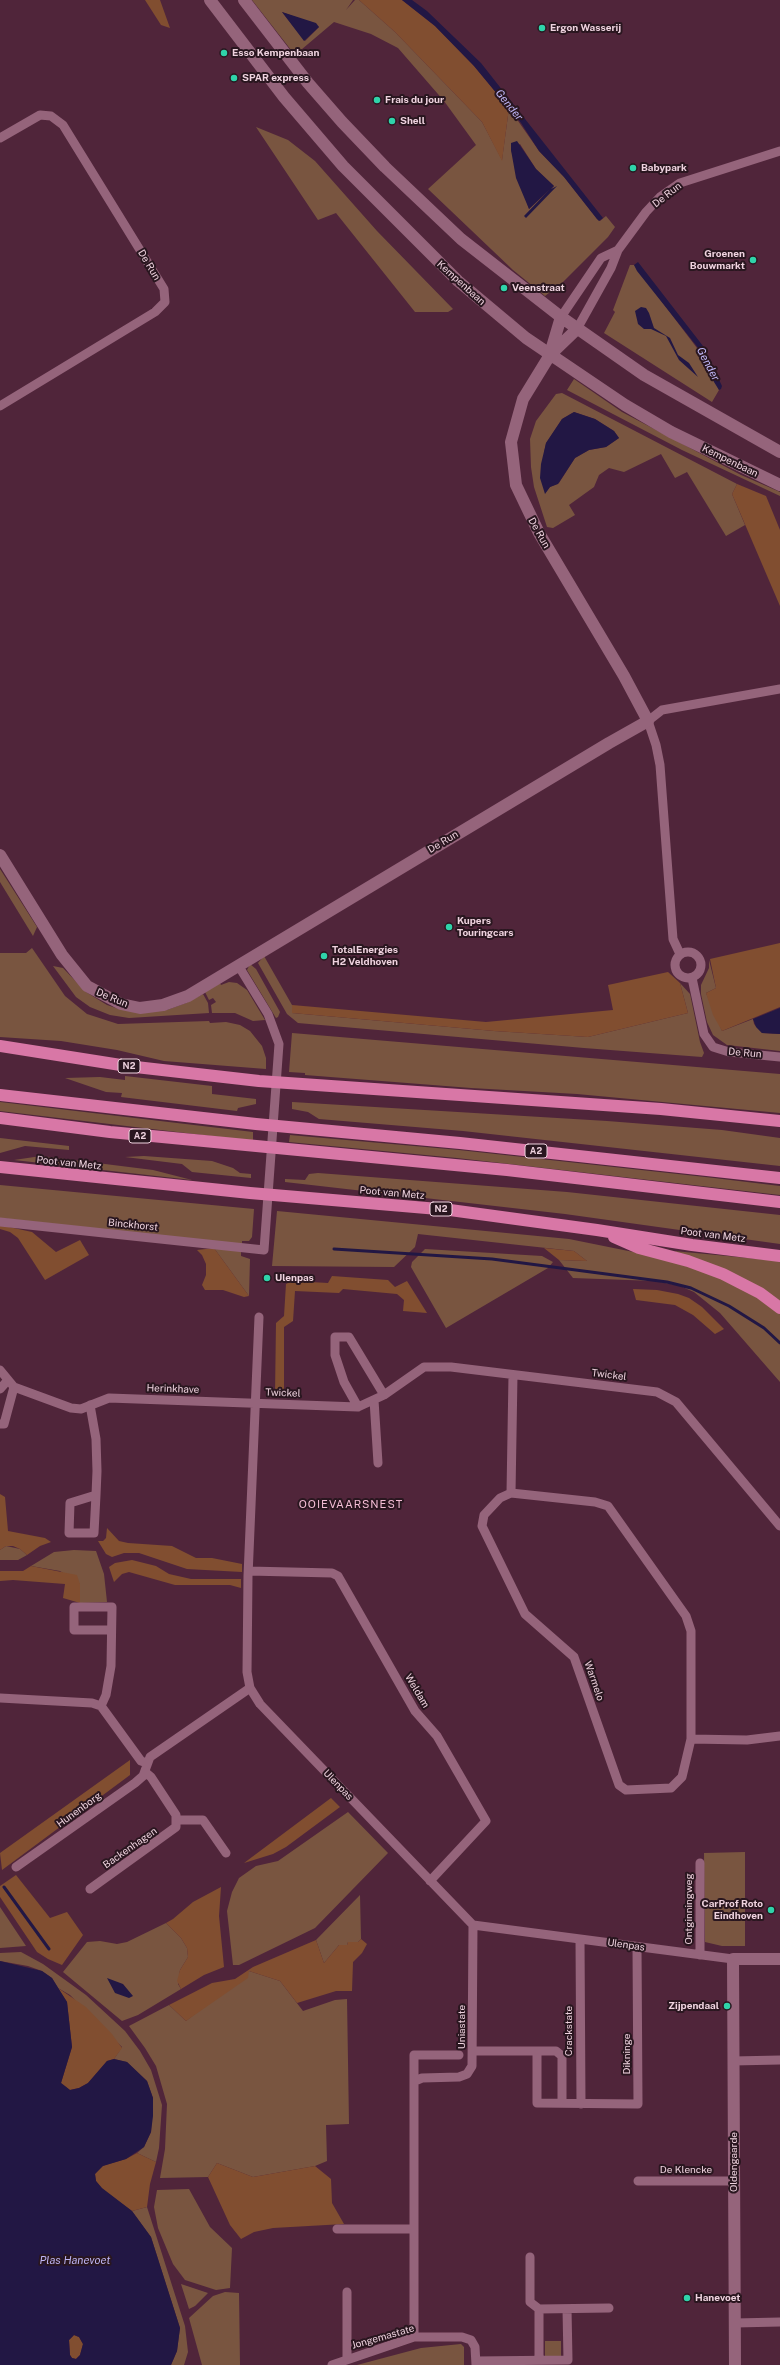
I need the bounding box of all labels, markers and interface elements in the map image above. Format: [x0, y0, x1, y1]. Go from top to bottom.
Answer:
place label: Ergon Wasserij [550, 22, 621, 34]
marker: Ergon Wasserij [537, 23, 547, 33]
place label: Esso Kempenbaan [232, 47, 319, 59]
marker: Esso Kempenbaan [219, 48, 229, 58]
place label: SPAR express [242, 72, 309, 84]
marker: SPAR express [229, 73, 239, 83]
water label: Gender [492, 87, 526, 123]
place label: Frais du jour [385, 94, 444, 106]
marker: Frais du jour [372, 95, 382, 105]
place label: Shell [400, 115, 425, 127]
marker: Shell [387, 116, 397, 126]
place label: Babypark [641, 162, 687, 174]
marker: Babypark [628, 163, 638, 173]
street label: De Run [650, 180, 684, 210]
street label: De Run [135, 248, 163, 282]
place label: Groenen Bouwmarkt [690, 248, 745, 272]
marker: Groenen Bouwmarkt [748, 255, 758, 265]
street label: Kempenbaan [434, 258, 488, 308]
place label: Veenstraat [512, 282, 565, 294]
marker: Veenstraat [499, 283, 509, 293]
water label: Gender [694, 345, 722, 383]
street label: Kempenbaan [700, 442, 760, 480]
street label: De Run [525, 516, 553, 550]
street label: De Run [426, 828, 460, 856]
place label: Kupers Touringcars [457, 915, 513, 938]
marker: Kupers Touringcars [444, 922, 454, 932]
place label: TotalEnergies H2 Veldhoven [332, 944, 398, 968]
marker: TotalEnergies H2 Veldhoven [319, 951, 329, 961]
street label: De Run [94, 986, 130, 1010]
street label: De Run [728, 1046, 762, 1060]
road number: N2 [118, 1059, 140, 1073]
road number: A2 [129, 1129, 151, 1143]
road number: A2 [525, 1144, 547, 1158]
street label: Poot van Metz [36, 1154, 102, 1172]
street label: Poot van Metz [359, 1184, 425, 1202]
road number: N2 [430, 1202, 452, 1216]
street label: Binckhorst [107, 1216, 159, 1234]
street label: Poot van Metz [680, 1225, 746, 1245]
place label: Ulenpas [275, 1272, 314, 1284]
marker: Ulenpas [262, 1273, 272, 1283]
street label: Twickel [591, 1367, 627, 1383]
street label: Herinkhave [146, 1382, 200, 1396]
street label: Twickel [265, 1386, 301, 1400]
district label: OOIEVAARSNEST [299, 1498, 403, 1512]
street label: Warmelo [582, 1660, 606, 1702]
street label: Weldam [402, 1672, 432, 1710]
street label: Ulenpas [321, 1767, 355, 1803]
street label: Hunenborg [54, 1790, 104, 1830]
street label: Backenhagen [101, 1825, 159, 1871]
street label: Ontginningweg [683, 1873, 695, 1945]
place label: CarProf Roto Eindhoven [702, 1898, 763, 1922]
marker: CarProf Roto Eindhoven [766, 1905, 776, 1915]
street label: Ulenpas [607, 1936, 645, 1954]
place label: Zijpendaal [668, 2000, 719, 2012]
marker: Zijpendaal [722, 2001, 732, 2011]
street label: Uniastate [456, 2005, 468, 2049]
street label: Crackstate [563, 2006, 575, 2056]
street label: Dikninge [621, 2034, 633, 2074]
street label: Oldengaarde [728, 2132, 740, 2192]
street label: De Klencke [660, 2164, 712, 2176]
water label: Plas Hanevoet [40, 2254, 110, 2268]
place label: Hanevoet [695, 2292, 740, 2304]
marker: Hanevoet [682, 2293, 692, 2303]
street label: Jongemastate [350, 2322, 416, 2352]

